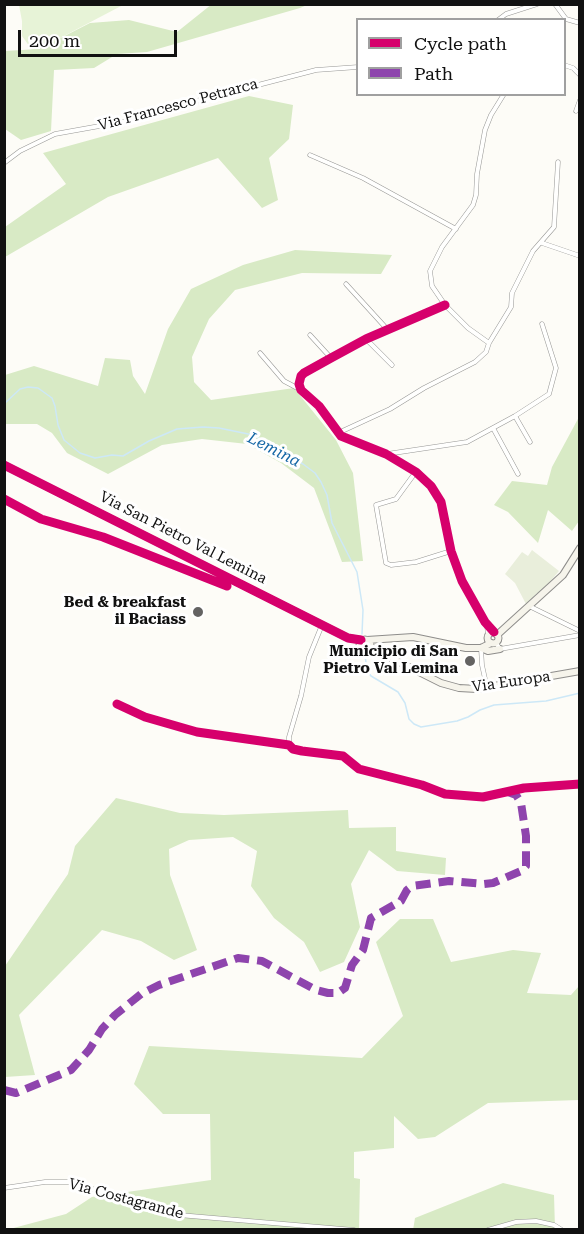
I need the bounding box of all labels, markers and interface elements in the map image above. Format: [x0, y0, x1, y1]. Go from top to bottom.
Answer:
scale bar [21, 18, 180, 56]
legend [356, 18, 566, 96]
text: 200 m [29, 30, 80, 51]
text: Cycle path [414, 33, 507, 54]
text: Path [414, 63, 453, 84]
street label: Via Francesco Petrarca [96, 75, 260, 135]
water label: Lemina [244, 429, 304, 471]
street label: Via San Pietro Val Lemina [96, 488, 270, 588]
place label: Bed & breakfast il Baciass [64, 594, 186, 629]
marker: Bed & breakfast il Baciass [191, 605, 205, 619]
place label: Municipio di San Pietro Val Lemina [323, 643, 458, 678]
marker: Municipio di San Pietro Val Lemina [463, 654, 477, 668]
street label: Via Europa [471, 668, 551, 696]
street label: Via Costagrande [67, 1175, 185, 1223]

